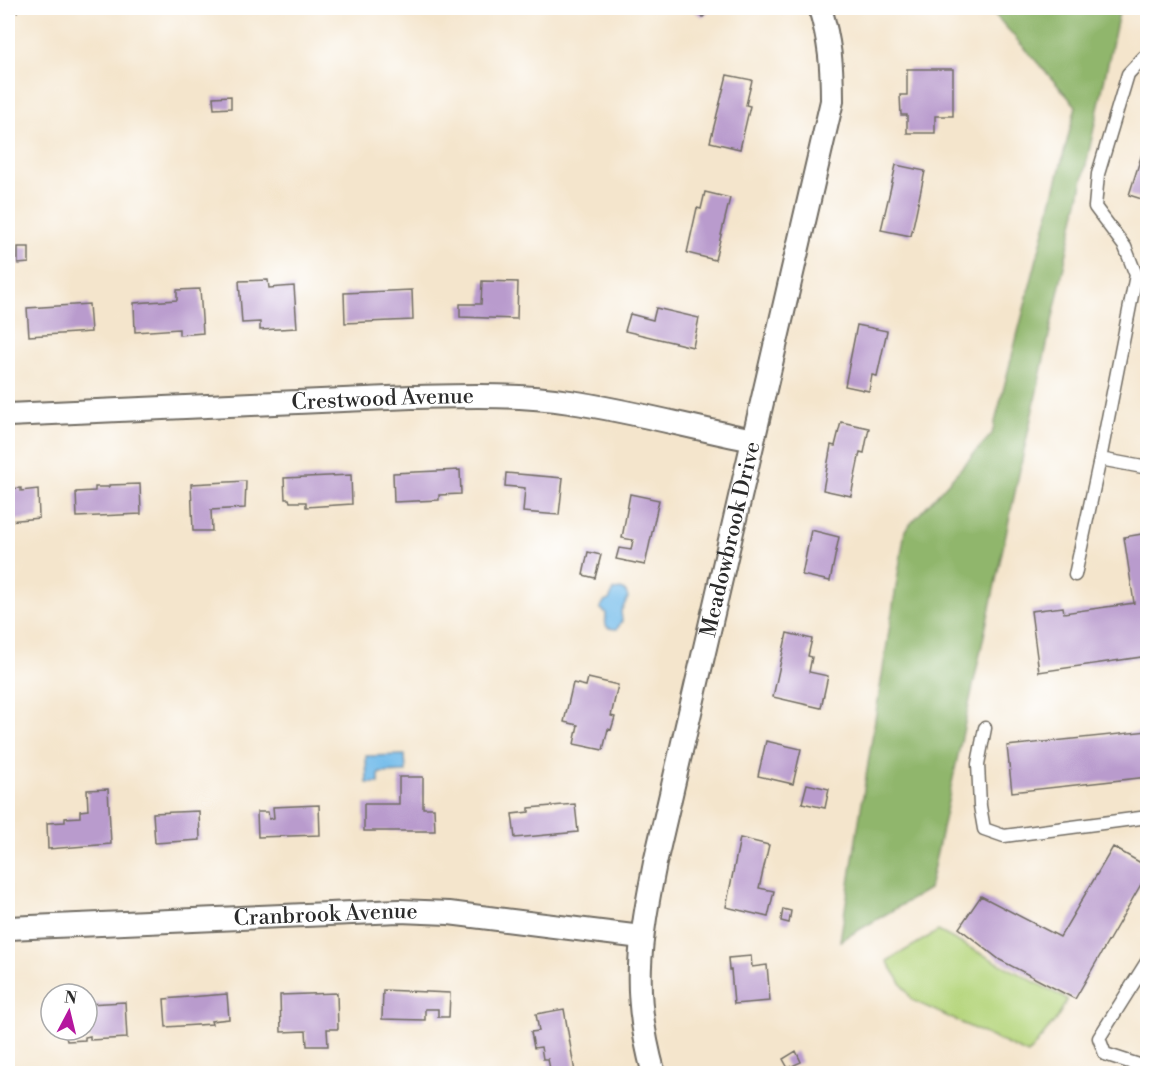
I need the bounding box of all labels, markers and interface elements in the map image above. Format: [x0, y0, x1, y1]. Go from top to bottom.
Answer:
street label: Crestwood Avenue [291, 383, 474, 416]
street label: Meadowbrook Drive [694, 439, 766, 640]
street label: Cranbrook Avenue [233, 897, 418, 932]
north arrow [39, 982, 99, 1042]
text: N [63, 987, 79, 1009]

